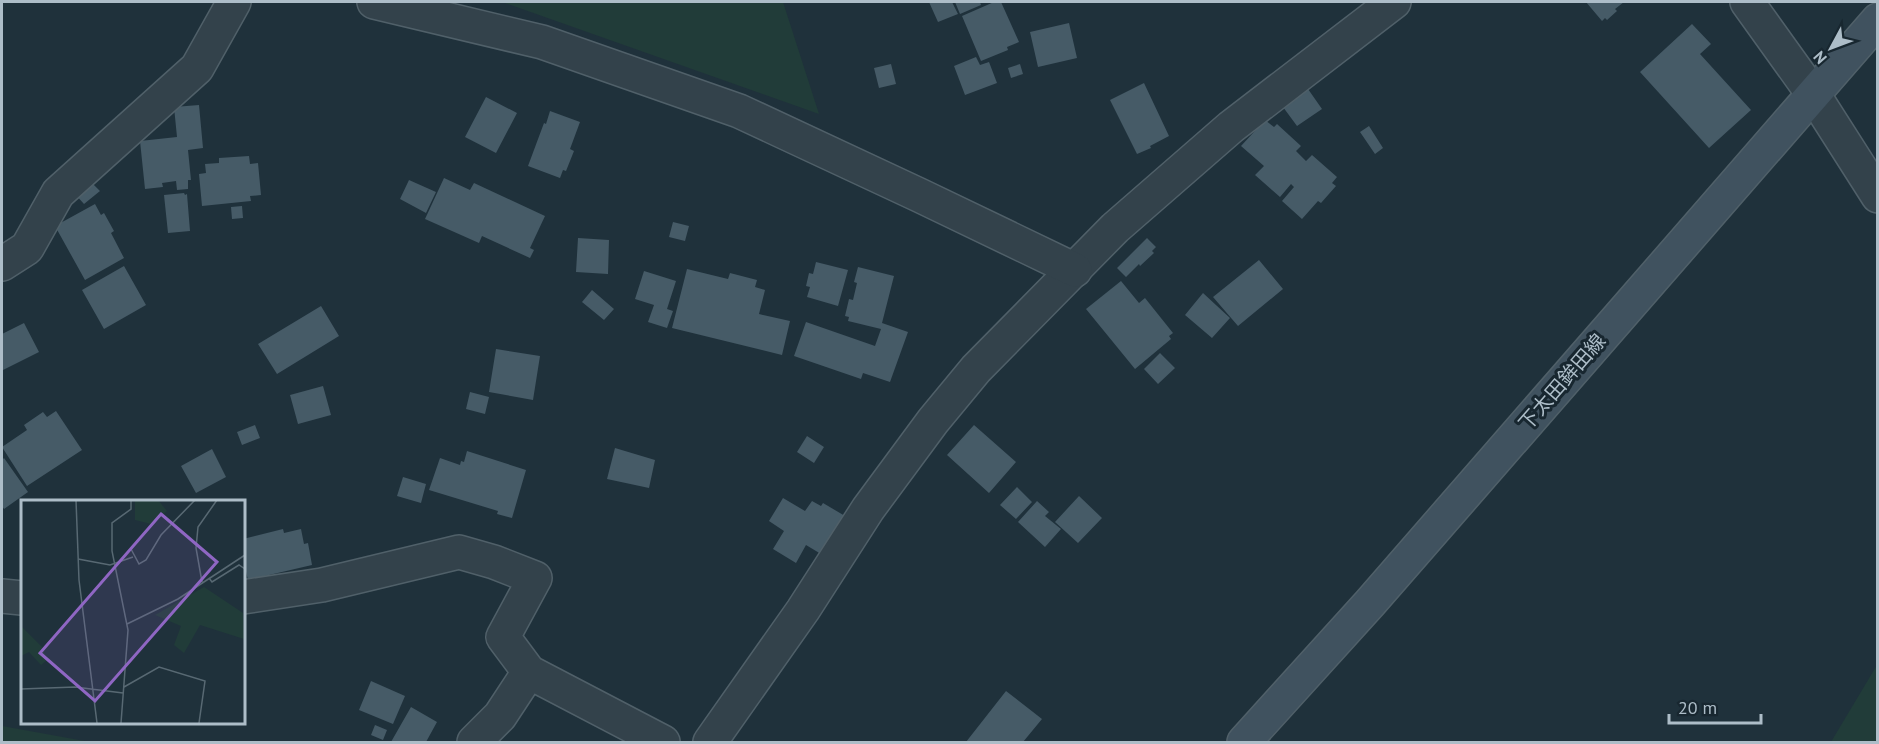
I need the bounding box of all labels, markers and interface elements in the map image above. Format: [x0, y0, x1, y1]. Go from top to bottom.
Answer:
north arrow [1801, 18, 1861, 78]
text: N [1809, 47, 1831, 68]
street label: 下太田鉾田線 [1513, 328, 1611, 436]
inset map [21, 500, 244, 723]
scale bar [1669, 687, 1760, 725]
text: 20 m [1678, 696, 1717, 719]

